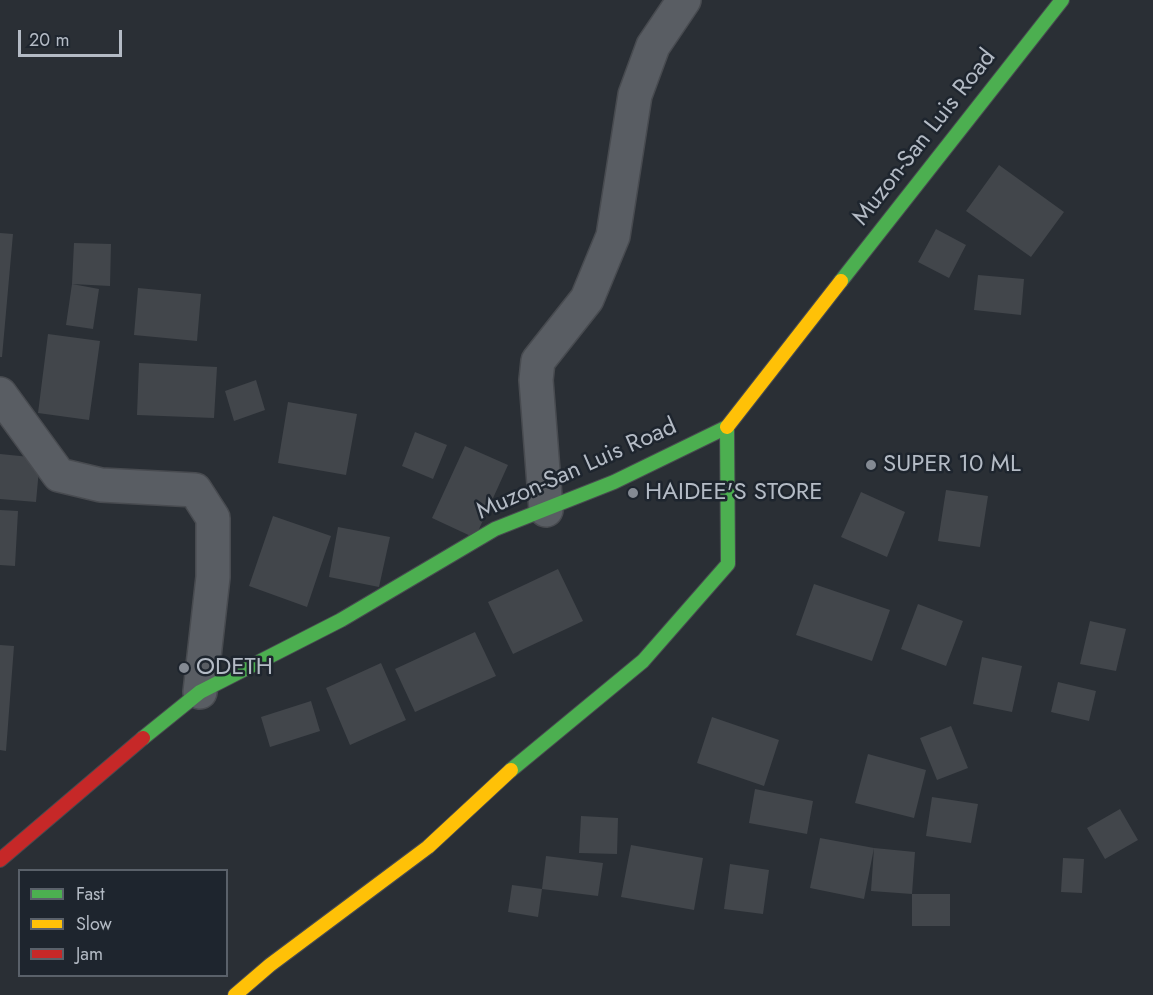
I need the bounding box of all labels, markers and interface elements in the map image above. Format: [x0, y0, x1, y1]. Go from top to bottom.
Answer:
scale bar [21, 18, 124, 56]
text: 20 m [29, 27, 69, 53]
street label: Muzon-San Luis Road [847, 44, 1003, 232]
street label: Muzon-San Luis Road [473, 413, 681, 527]
place label: SUPER 10 ML [883, 451, 1021, 479]
marker: SUPER 10 ML [864, 458, 878, 472]
place label: HAIDEE'S STORE [645, 479, 823, 507]
marker: HAIDEE'S STORE [626, 486, 640, 500]
place label: ODETH [196, 654, 273, 682]
marker: ODETH [177, 661, 191, 675]
legend [18, 869, 228, 977]
text: Fast [76, 881, 105, 907]
text: Slow [76, 911, 112, 937]
text: Jam [76, 941, 103, 967]

